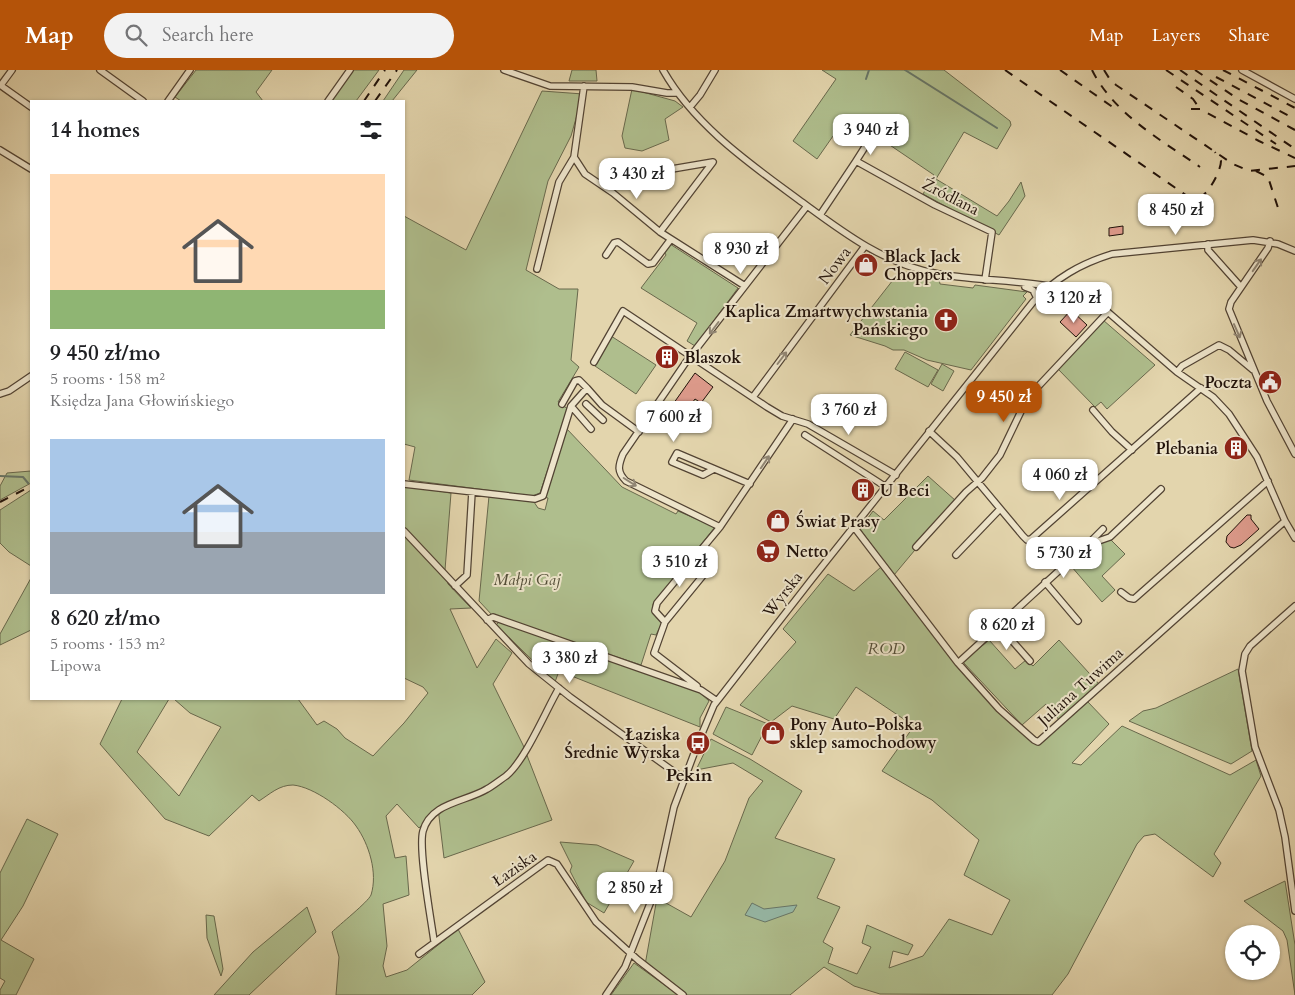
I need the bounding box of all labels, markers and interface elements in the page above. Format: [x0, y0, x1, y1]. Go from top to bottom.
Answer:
search box [104, 13, 454, 58]
text: Map [25, 19, 74, 52]
icon: search [122, 21, 150, 49]
text: Search here [162, 22, 254, 48]
text: Map [1089, 23, 1124, 48]
text: Layers [1152, 23, 1201, 48]
text: Share [1229, 23, 1270, 48]
pin: 3 940 zł [819, 114, 923, 156]
text: 14 homes [50, 116, 140, 145]
icon: filters [357, 116, 385, 144]
text: 3 940 zł [844, 119, 898, 141]
pin: 3 430 zł [585, 158, 689, 200]
text: 3 430 zł [610, 163, 664, 185]
street label: Źródlana [918, 173, 983, 221]
pin: 8 450 zł [1124, 194, 1228, 236]
text: 8 450 zł [1149, 199, 1203, 221]
icon: home [173, 206, 263, 296]
pin: 8 930 zł [689, 232, 793, 275]
text: 8 930 zł [714, 238, 768, 260]
street label: Nowa [813, 242, 856, 289]
place label: Black Jack Choppers [884, 246, 961, 286]
shop icon: Black Jack Choppers [853, 252, 879, 278]
one-way arrow [1252, 258, 1262, 272]
pin: 3 120 zł [1022, 282, 1126, 324]
text: 3 120 zł [1047, 287, 1101, 309]
place label: Kaplica Zmartwychwstania Pańskiego [725, 301, 928, 341]
church icon: Kaplica Zmartwychwstania Pańskiego [933, 307, 959, 333]
one-way arrow [708, 321, 719, 334]
one-way arrow [1233, 323, 1243, 338]
text: 9 450 zł/mo [50, 339, 160, 368]
building icon: Blaszok [654, 344, 680, 370]
place label: Blaszok [684, 347, 741, 369]
one-way arrow [777, 351, 787, 365]
text: 5 rooms · 158 m² [50, 368, 165, 390]
public building icon: Poczta [1257, 369, 1283, 395]
place label: Poczta [1205, 372, 1252, 394]
pin: 9 450 zł [952, 380, 1056, 423]
text: 9 450 zł [977, 386, 1031, 408]
text: Księdza Jana Głowińskiego [50, 390, 234, 412]
pin: 3 760 zł [797, 394, 901, 436]
text: 3 760 zł [822, 399, 876, 421]
pin: 7 600 zł [622, 400, 726, 443]
text: 7 600 zł [647, 406, 701, 428]
building icon: Plebania [1223, 435, 1249, 461]
place label: Plebania [1155, 438, 1218, 460]
one-way arrow [760, 456, 770, 470]
pin: 4 060 zł [1008, 458, 1112, 501]
text: 4 060 zł [1033, 464, 1087, 486]
icon: home [173, 471, 263, 561]
building icon: U Beci [850, 477, 876, 503]
one-way arrow [622, 478, 636, 488]
place label: U Beci [880, 480, 930, 502]
shop icon: Świat Prasy [765, 508, 791, 534]
place label: Świat Prasy [796, 510, 880, 533]
pin: 5 730 zł [1012, 536, 1116, 579]
supermarket icon: Netto [755, 538, 781, 564]
place label: Netto [786, 541, 828, 563]
text: 5 730 zł [1037, 542, 1091, 564]
pin: 3 510 zł [628, 546, 732, 588]
text: 3 510 zł [653, 551, 707, 573]
street label: Wyrska [757, 567, 808, 623]
park label: Małpi Gaj [494, 569, 561, 591]
text: 8 620 zł/mo [50, 604, 160, 633]
pin: 8 620 zł [955, 608, 1059, 651]
text: 8 620 zł [980, 614, 1034, 636]
text: 5 rooms · 153 m² [50, 633, 165, 655]
park label: ROD [867, 638, 905, 660]
pin: 3 380 zł [518, 642, 622, 684]
street label: Juliana Tuwima [1032, 642, 1128, 732]
text: 3 380 zł [543, 647, 597, 669]
text: Lipowa [50, 655, 101, 677]
place label: Pony Auto-Polska sklep samochodowy [790, 714, 937, 754]
shop icon: Pony Auto-Polska sklep samochodowy [760, 720, 786, 746]
place label: Łaziska Średnie Wyrska [565, 724, 680, 764]
bus stop icon: Łaziska Średnie Wyrska [685, 730, 711, 756]
district label: Pekin [666, 763, 713, 788]
street label: Łaziska [488, 846, 541, 892]
pin: 2 850 zł [583, 872, 687, 914]
text: 2 850 zł [608, 877, 662, 899]
map controls [1225, 925, 1280, 980]
button: locate [1225, 925, 1280, 980]

